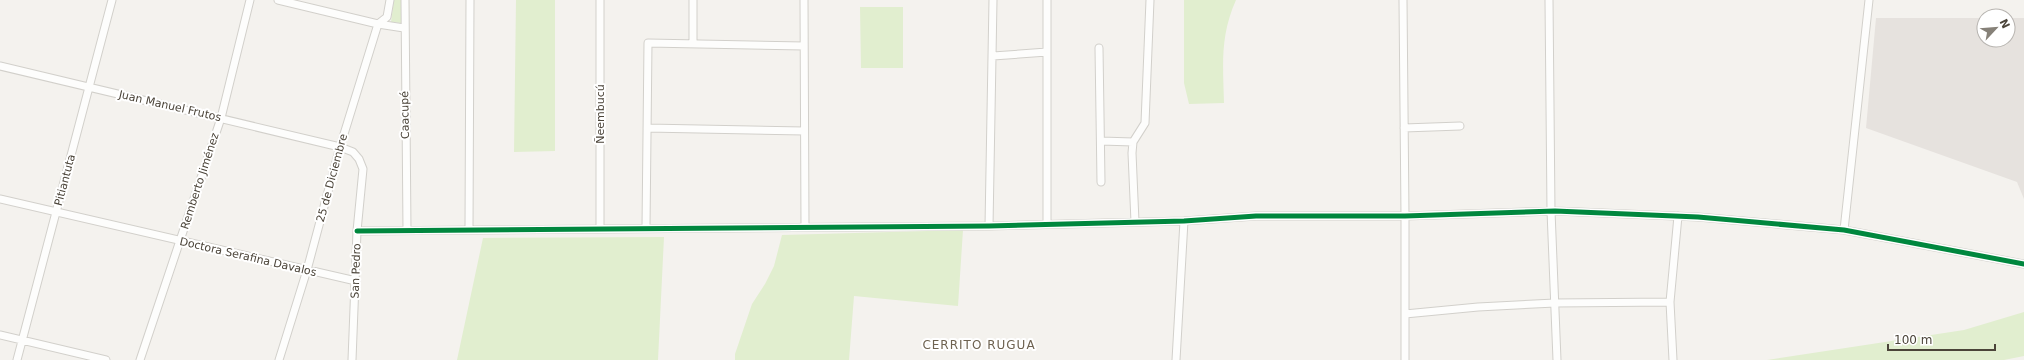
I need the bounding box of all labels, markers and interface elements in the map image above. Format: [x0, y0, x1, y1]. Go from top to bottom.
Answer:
north arrow [1976, 8, 2016, 48]
text: N [1997, 17, 2012, 31]
street label: Ñeembucú [594, 84, 607, 144]
street label: Juan Manuel Frutos [117, 88, 223, 124]
street label: Caacupé [398, 91, 412, 139]
street label: Remberto Jiménez [178, 131, 222, 231]
street label: 25 de Diciembre [314, 132, 350, 224]
street label: Pitiantuta [52, 153, 78, 207]
street label: Doctora Serafina Davalos [178, 235, 318, 279]
street label: San Pedro [349, 243, 363, 299]
scale bar [1888, 326, 1995, 352]
text: 100 m [1894, 333, 1932, 347]
district label: CERRITO RUGUA [922, 338, 1036, 352]

